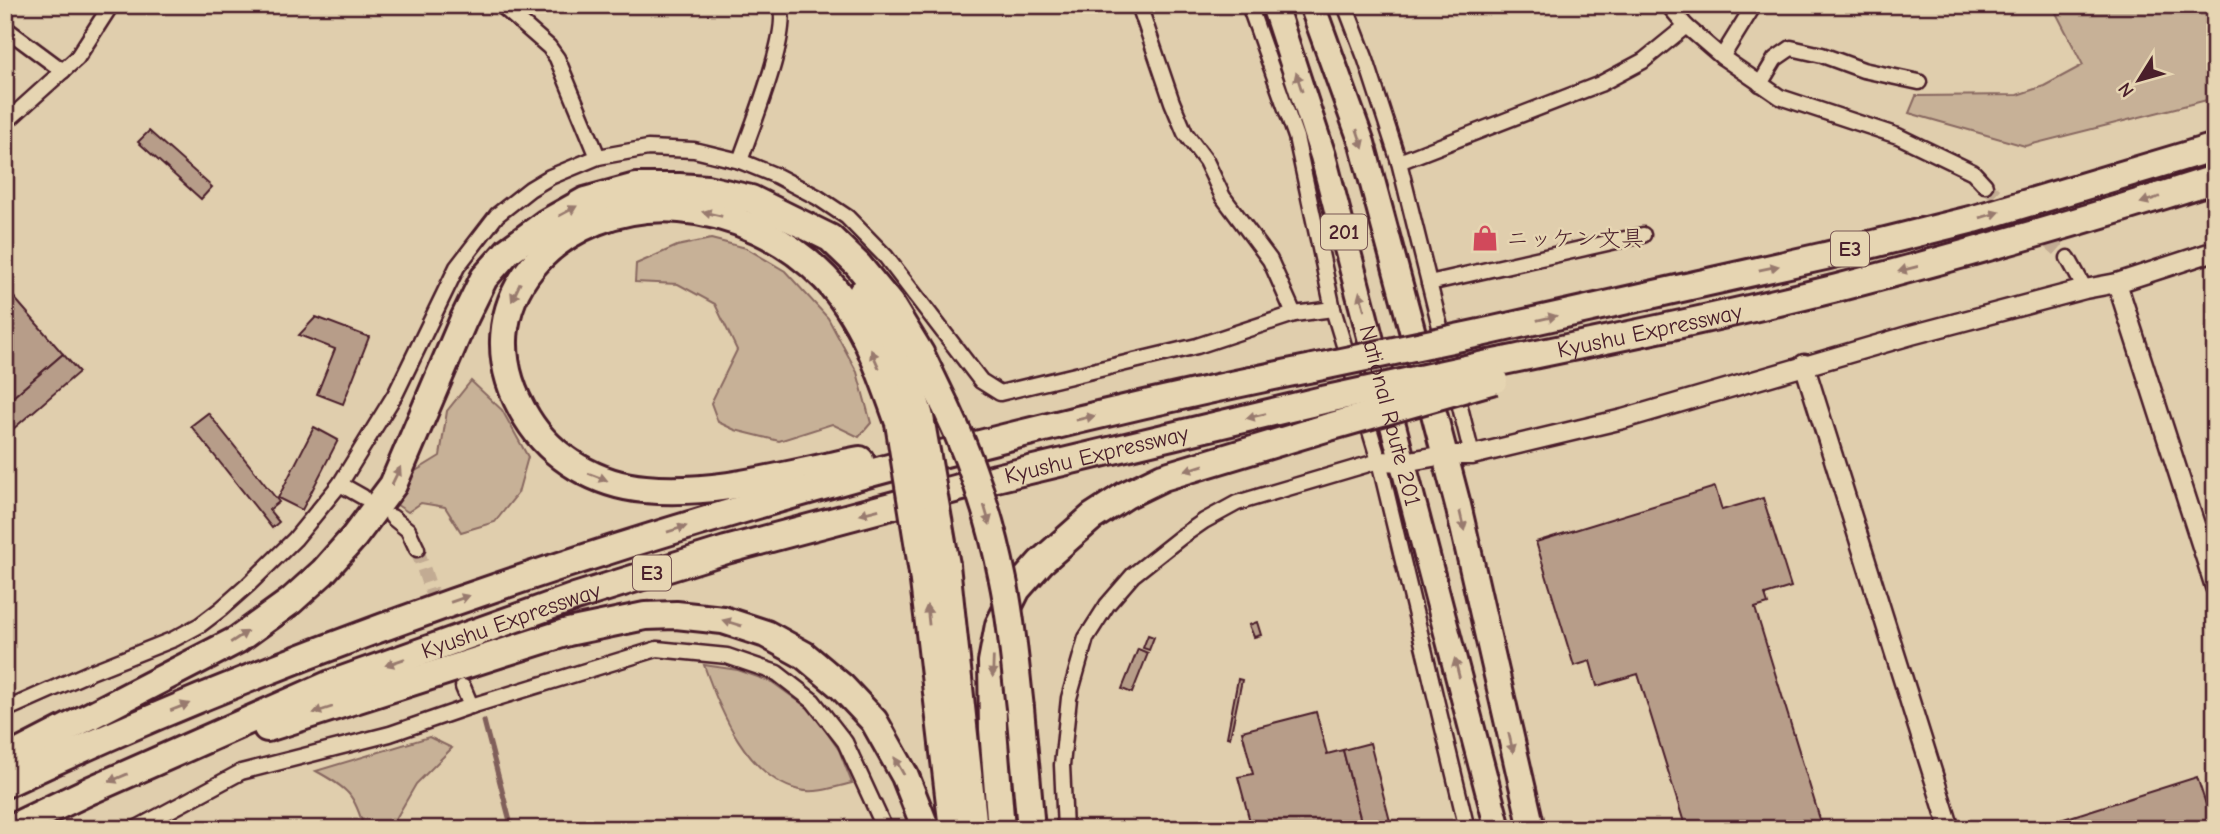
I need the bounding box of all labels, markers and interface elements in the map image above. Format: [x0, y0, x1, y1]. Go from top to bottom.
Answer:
north arrow [2104, 46, 2174, 116]
one-way arrow [1293, 72, 1304, 93]
text: N [2114, 78, 2139, 101]
one-way arrow [1355, 128, 1366, 149]
one-way arrow [2139, 195, 2160, 205]
one-way arrow [558, 205, 578, 217]
one-way arrow [701, 208, 723, 219]
one-way arrow [1980, 209, 2001, 219]
road number: 201 [1321, 215, 1367, 250]
shop icon: ニッケン文具 [1470, 223, 1500, 253]
place label: ニッケン文具 [1506, 225, 1644, 252]
road number: E3 [1831, 232, 1869, 266]
one-way arrow [1758, 262, 1780, 273]
one-way arrow [1896, 264, 1918, 275]
one-way arrow [511, 282, 522, 302]
one-way arrow [1356, 290, 1367, 312]
street label: Kyushu Expressway [1555, 297, 1745, 363]
one-way arrow [1536, 312, 1558, 323]
street label: National Route 201 [1354, 322, 1427, 509]
one-way arrow [869, 349, 880, 370]
one-way arrow [1245, 411, 1267, 422]
one-way arrow [1075, 412, 1097, 423]
street label: Kyushu Expressway [1002, 419, 1192, 489]
one-way arrow [1183, 463, 1204, 473]
one-way arrow [391, 466, 402, 486]
one-way arrow [588, 471, 609, 482]
one-way arrow [982, 504, 993, 526]
one-way arrow [858, 507, 880, 518]
one-way arrow [1456, 510, 1467, 532]
one-way arrow [667, 523, 688, 533]
road number: E3 [633, 556, 671, 590]
street label: Kyushu Expressway [418, 576, 604, 664]
one-way arrow [450, 593, 471, 604]
one-way arrow [922, 604, 933, 626]
one-way arrow [721, 617, 742, 627]
one-way arrow [229, 631, 249, 644]
one-way arrow [987, 656, 998, 678]
one-way arrow [1451, 656, 1462, 678]
one-way arrow [385, 657, 406, 668]
one-way arrow [169, 701, 190, 712]
one-way arrow [313, 706, 334, 716]
one-way arrow [1506, 732, 1517, 754]
one-way arrow [893, 756, 905, 776]
one-way arrow [108, 772, 128, 784]

